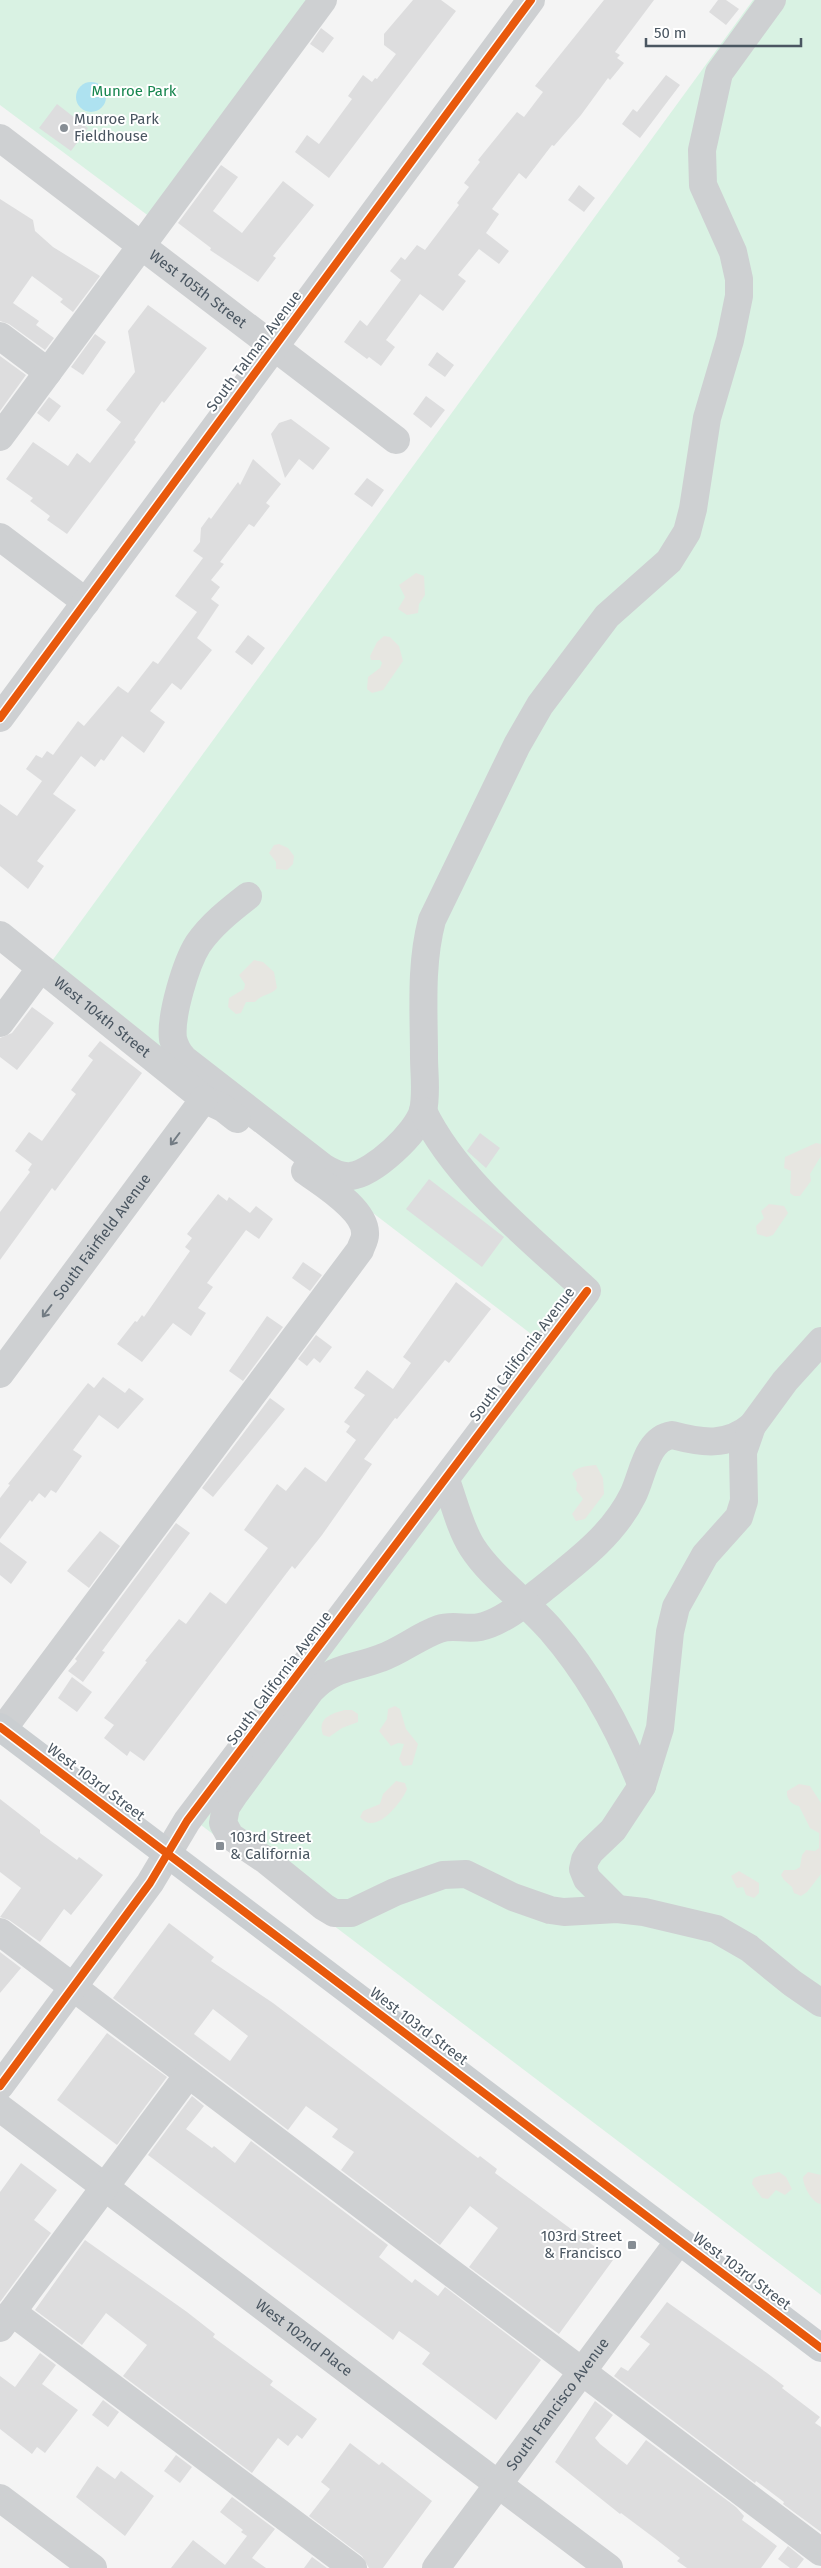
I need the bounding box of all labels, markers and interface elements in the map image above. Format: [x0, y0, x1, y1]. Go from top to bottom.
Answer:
scale bar [646, 15, 801, 47]
text: 50 m [654, 24, 687, 42]
park label: Munroe Park [92, 82, 177, 100]
place label: Munroe Park Fieldhouse [74, 110, 159, 145]
marker: Munroe Park Fieldhouse [58, 122, 70, 134]
street label: West 105th Street [146, 246, 251, 332]
street label: South Talman Avenue [203, 287, 305, 415]
street label: West 104th Street [50, 973, 154, 1062]
one-way arrow [170, 1132, 180, 1146]
street label: South Fairfield Avenue [49, 1170, 155, 1303]
street label: South California Avenue [466, 1283, 578, 1425]
one-way arrow [41, 1304, 52, 1317]
street label: South California Avenue [223, 1607, 335, 1749]
street label: West 103rd Street [43, 1739, 149, 1825]
place label: 103rd Street & California [230, 1828, 312, 1863]
marker: 103rd Street & California [214, 1840, 226, 1852]
street label: West 103rd Street [366, 1983, 472, 2069]
place label: 103rd Street & Francisco [541, 2227, 623, 2262]
street label: West 103rd Street [689, 2228, 795, 2314]
marker: 103rd Street & Francisco [626, 2239, 638, 2251]
street label: West 102nd Place [252, 2295, 356, 2380]
street label: South Francisco Avenue [502, 2334, 613, 2474]

